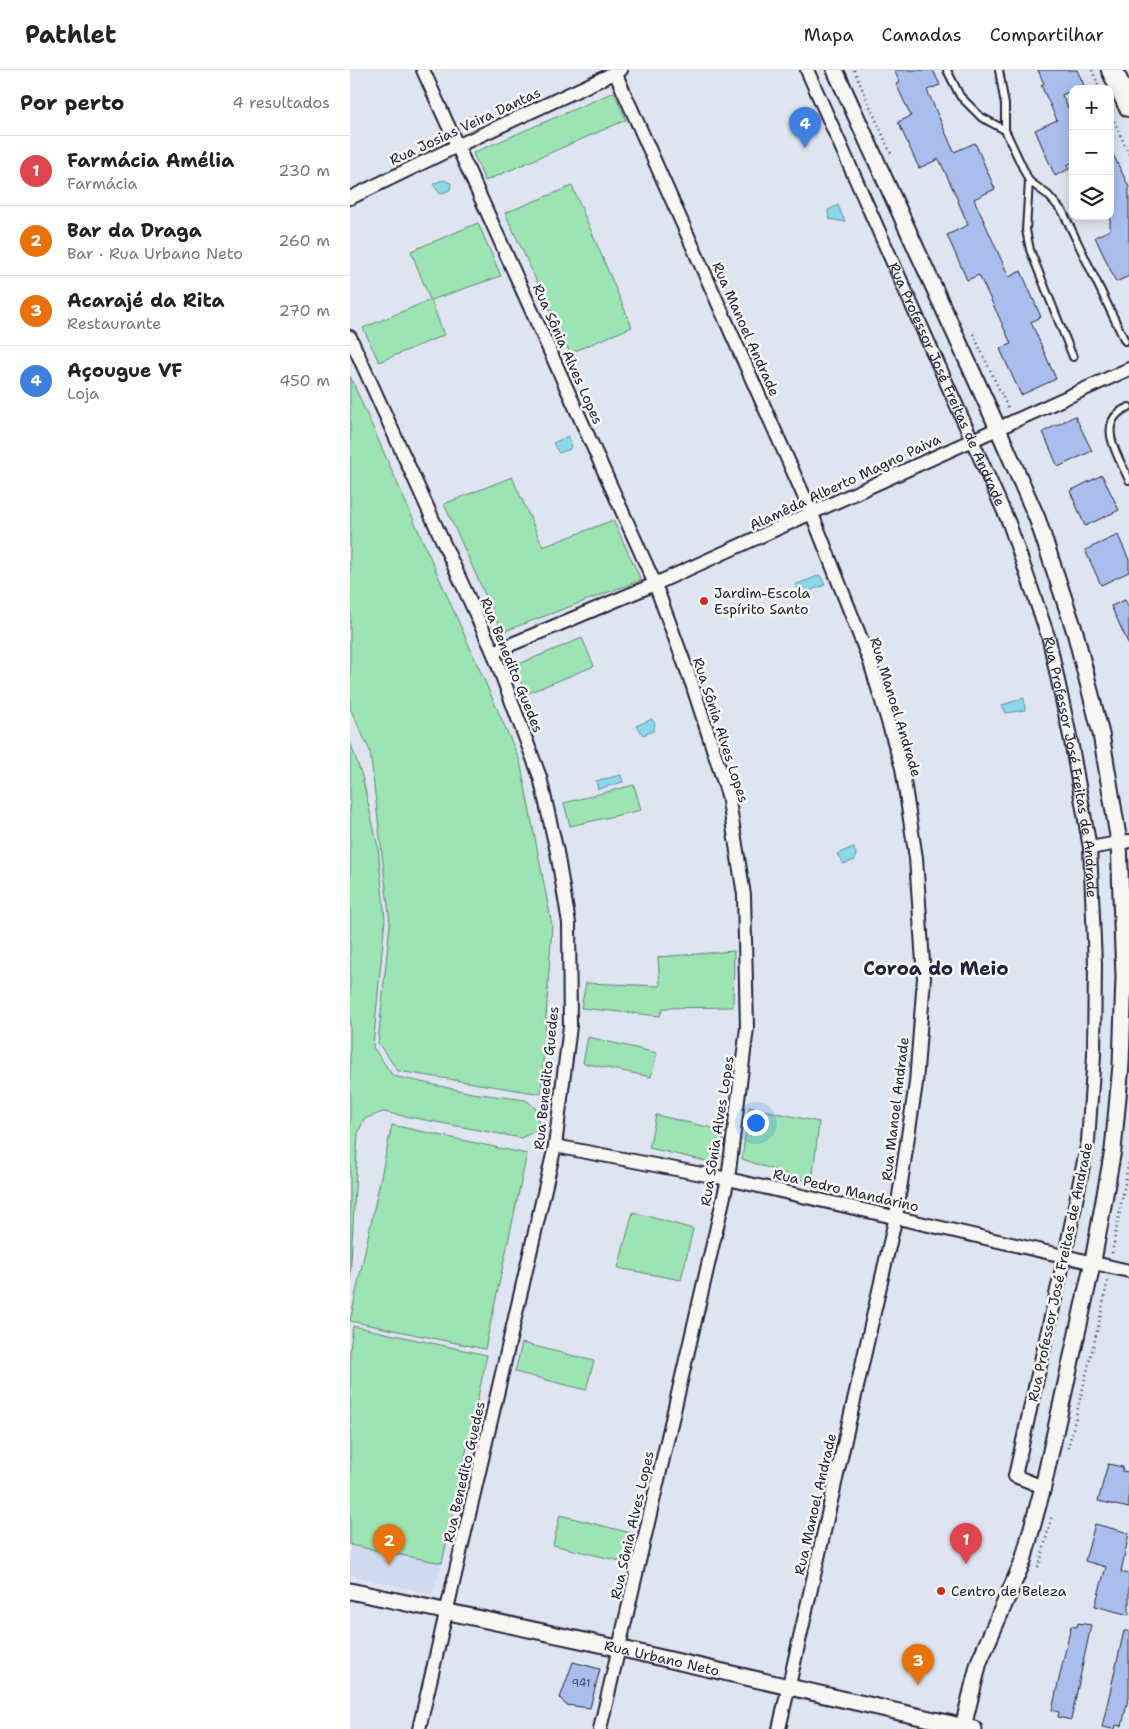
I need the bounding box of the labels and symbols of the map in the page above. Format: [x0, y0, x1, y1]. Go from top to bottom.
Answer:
street label: Rua Josias Veira Dantas [387, 83, 543, 169]
pin: 4 [789, 107, 821, 148]
street label: Rua Manoel Andrade [708, 259, 784, 399]
street label: Rua Professor José Freitas de Andrade [885, 259, 1009, 509]
street label: Rua Sônia Alves Lopes [529, 281, 607, 427]
street label: Alamêda Alberto Magno Paiva [747, 430, 944, 534]
place label: Jardim-Escola Espírito Santo [714, 584, 811, 618]
street label: Rua Benedito Guedes [477, 595, 547, 735]
marker: Jardim-Escola Espírito Santo [698, 595, 710, 607]
street label: Rua Manoel Andrade [866, 635, 926, 779]
street label: Rua Professor José Freitas de Andrade [1040, 635, 1101, 898]
street label: Rua Sônia Alves Lopes [689, 655, 753, 805]
district label: Coroa do Meio [863, 956, 1009, 981]
street label: Rua Benedito Guedes [530, 1005, 562, 1151]
street label: Rua Manoel Andrade [877, 1036, 913, 1182]
street label: Rua Sônia Alves Lopes [696, 1055, 738, 1207]
your location [743, 1110, 769, 1136]
street label: Rua Professor José Freitas de Andrade [1024, 1141, 1096, 1403]
street label: Rua Pedro Mandarino [771, 1164, 921, 1216]
street label: Rua Benedito Guedes [439, 1400, 489, 1544]
street label: Rua Manoel Andrade [790, 1431, 840, 1577]
street label: Rua Sônia Alves Lopes [606, 1449, 658, 1601]
pin: 1 [950, 1523, 982, 1564]
pin: 2 [373, 1524, 405, 1565]
place label: Centro de Beleza [951, 1582, 1067, 1600]
marker: Centro de Beleza [935, 1585, 947, 1597]
street label: Rua Urbano Neto [603, 1636, 721, 1680]
pin: 3 [902, 1644, 934, 1685]
house number: 941 [572, 1676, 591, 1691]

